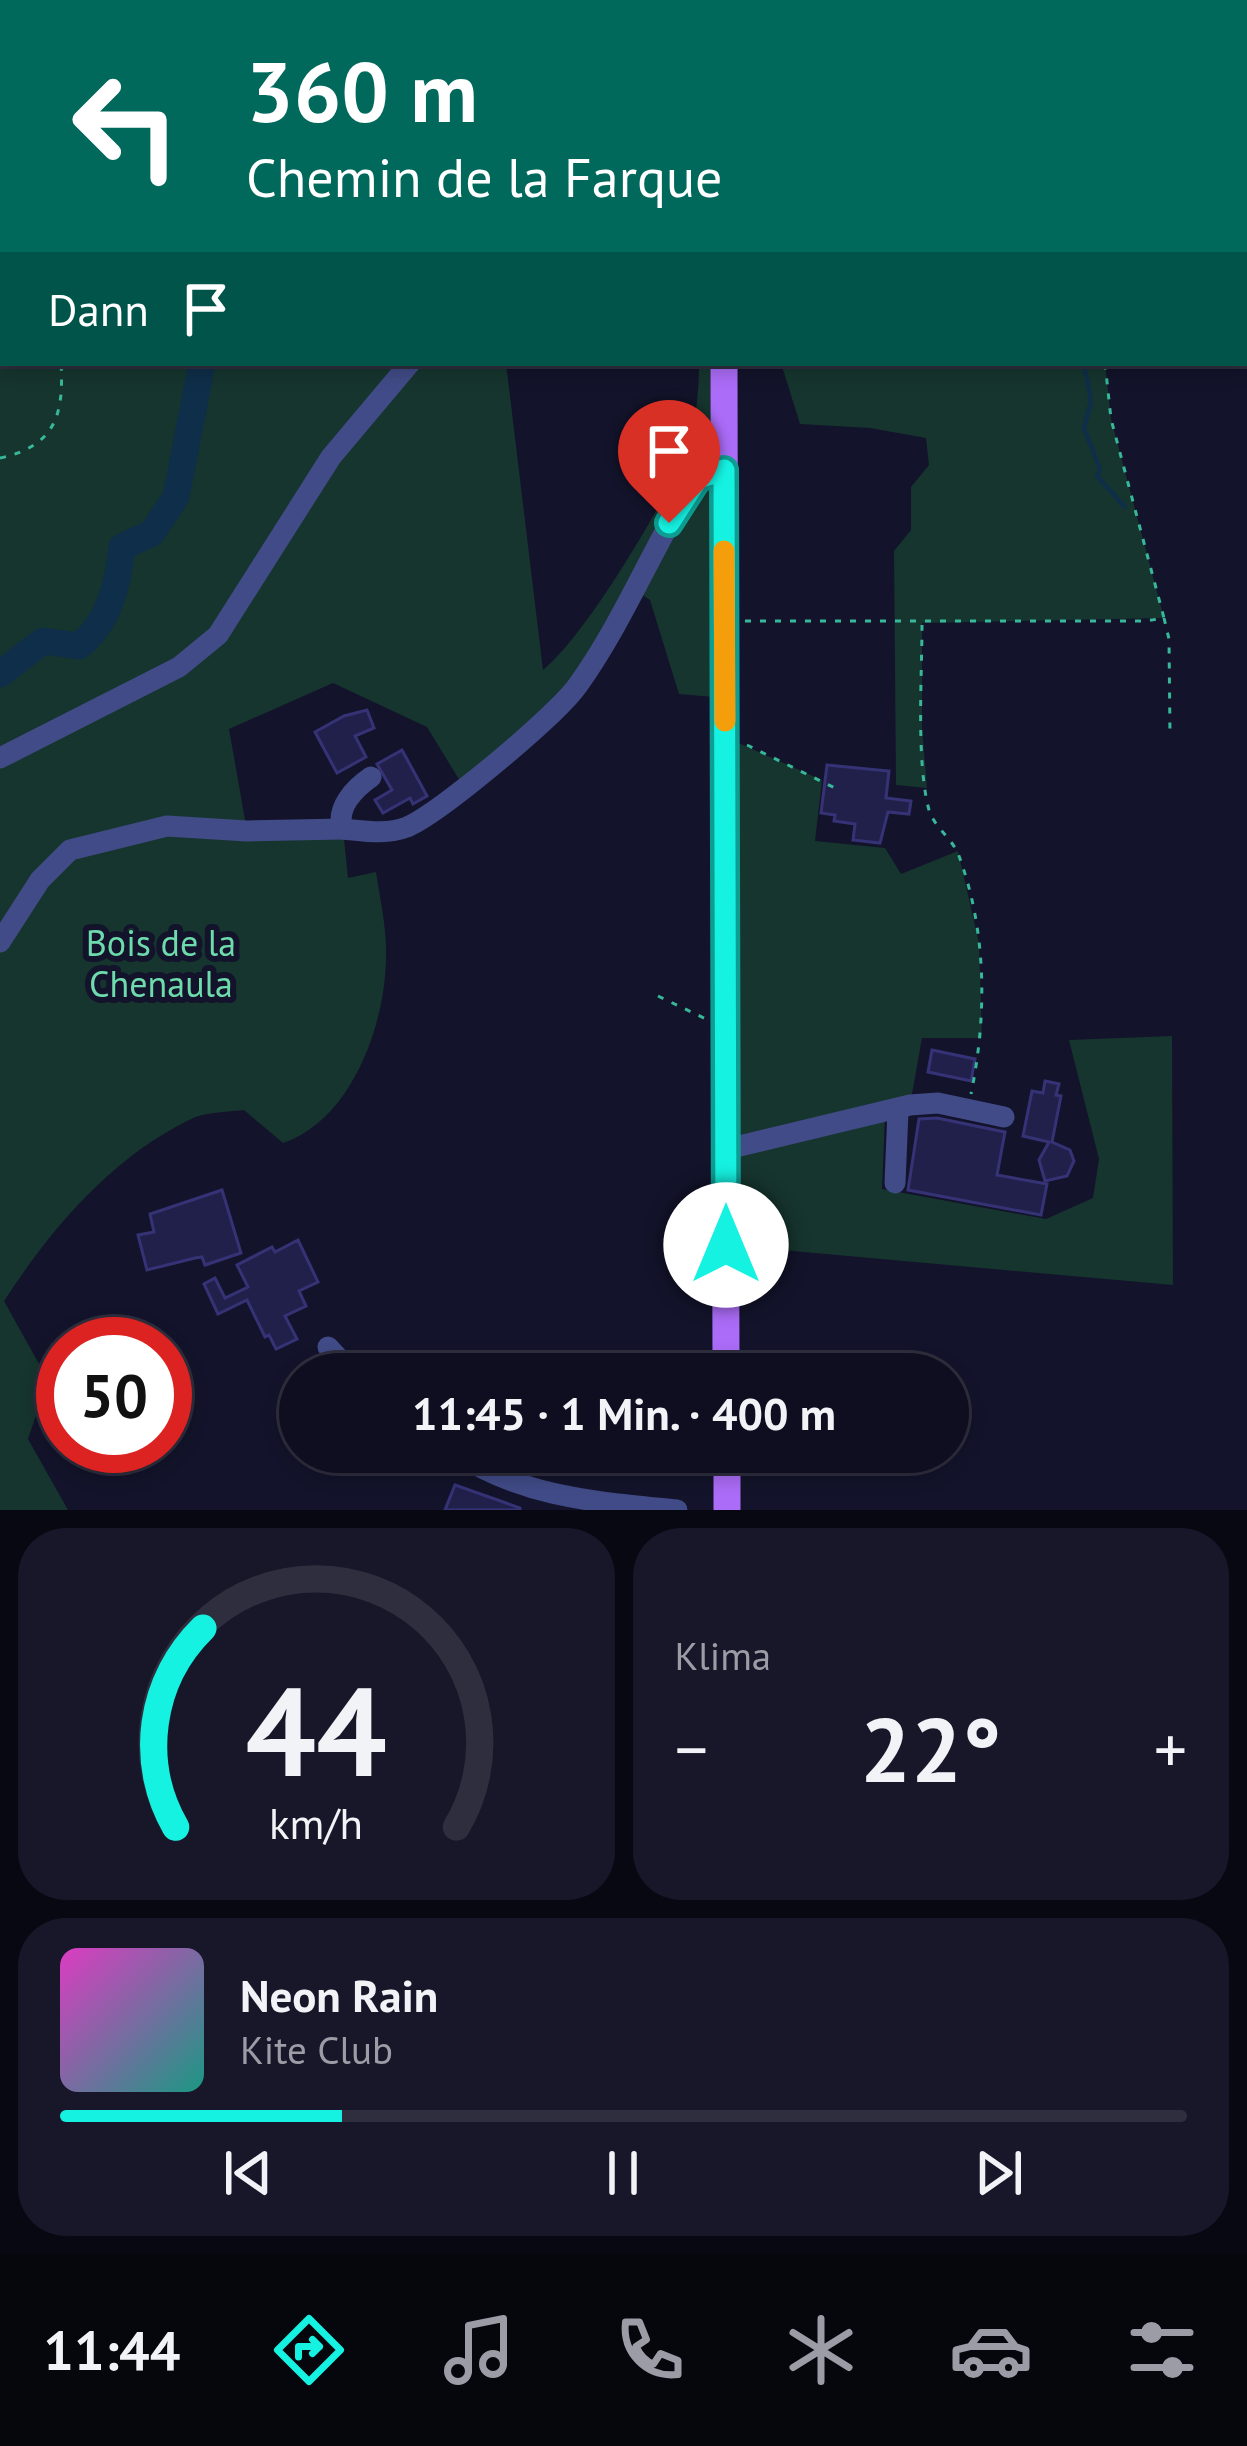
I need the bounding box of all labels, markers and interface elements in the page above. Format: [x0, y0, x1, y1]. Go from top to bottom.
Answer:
text: 360 m [246, 36, 478, 145]
icon: left [48, 48, 204, 204]
text: Chemin de la Farque [246, 142, 723, 212]
icon: arrive [173, 276, 239, 342]
text: Dann [48, 280, 149, 338]
pin [618, 400, 720, 523]
icon: arrive [636, 418, 702, 484]
park label: Bois de la Chenaula [86, 919, 236, 1007]
position arrow [663, 1182, 789, 1308]
speed limit sign: 50 [36, 1317, 192, 1473]
text: 11:45 · 1 Min. · 400 m [412, 1384, 836, 1442]
text: Klima [675, 1630, 771, 1681]
text: 44 [245, 1649, 387, 1810]
text: 22° [860, 1690, 1001, 1807]
text: − [675, 1706, 708, 1791]
text: + [1154, 1706, 1187, 1791]
text: km/h [269, 1795, 363, 1851]
text: Neon Rain [240, 1966, 438, 2024]
text: Kite Club [240, 2024, 393, 2075]
icon: previous [215, 2140, 281, 2206]
icon: pause [590, 2140, 656, 2206]
icon: next [966, 2140, 1032, 2206]
icon: directions [267, 2308, 351, 2392]
icon: music [437, 2308, 521, 2392]
icon: phone [608, 2308, 692, 2392]
icon: climate [779, 2308, 863, 2392]
icon: car [949, 2308, 1033, 2392]
icon: filters [1120, 2308, 1204, 2392]
text: 11:44 [43, 2315, 180, 2385]

